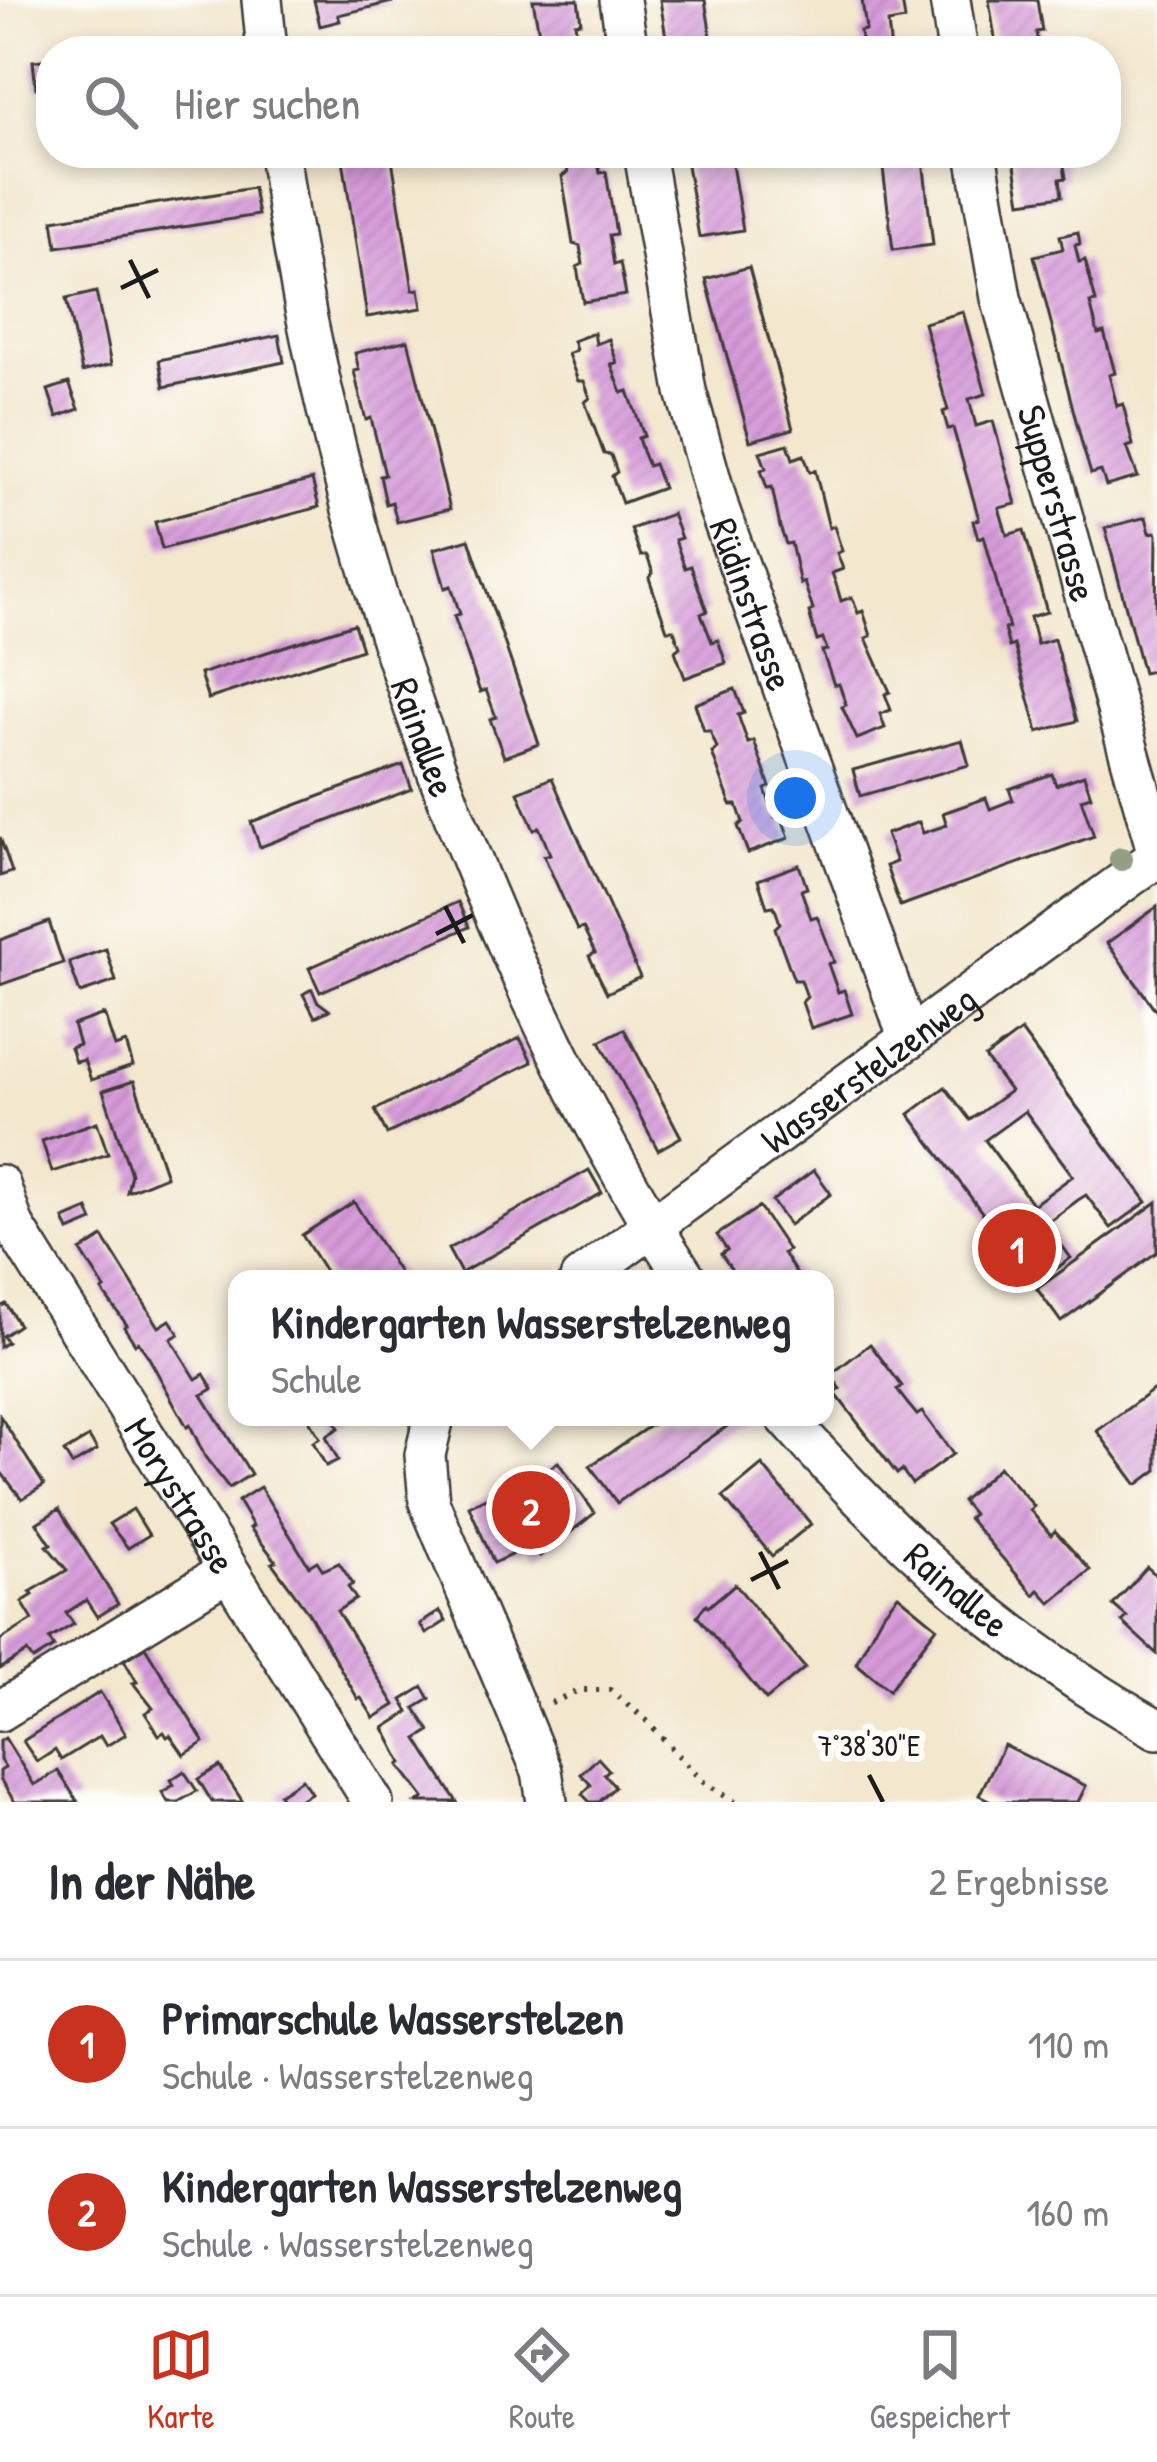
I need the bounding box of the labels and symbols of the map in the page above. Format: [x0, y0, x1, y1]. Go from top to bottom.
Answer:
street label: Supperstrasse [1006, 399, 1112, 607]
street label: Rüdinstrasse [698, 511, 808, 697]
street label: Rainallee [379, 671, 471, 804]
your location [765, 768, 825, 828]
street label: Wasserstelzenweg [750, 972, 987, 1165]
pin: 1 [978, 1203, 1056, 1293]
street label: Morystrasse [113, 1407, 250, 1583]
pin: 2 [492, 1465, 570, 1555]
street label: Rainallee [894, 1529, 1021, 1649]
text: 7°38'30"E [818, 1725, 920, 1765]

